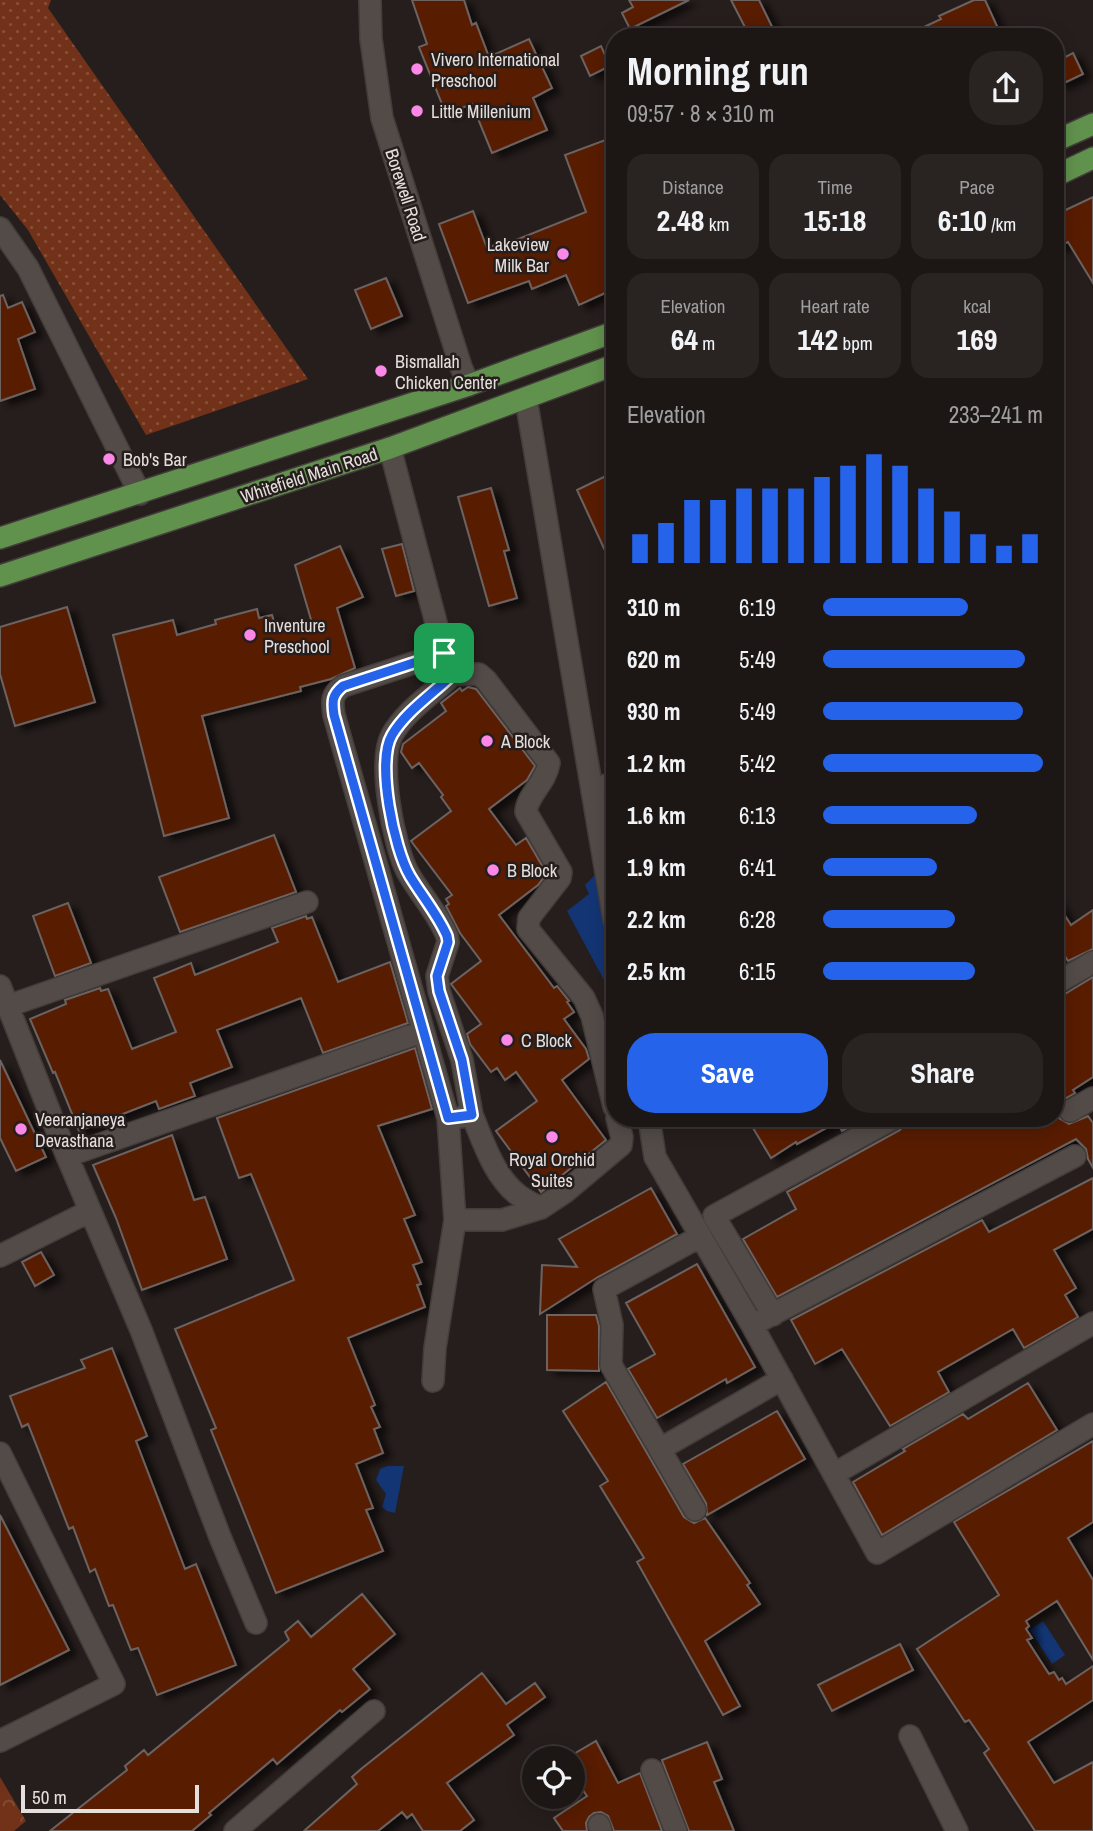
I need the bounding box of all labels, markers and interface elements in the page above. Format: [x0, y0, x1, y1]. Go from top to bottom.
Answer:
text: Morning run [627, 46, 809, 97]
place label: Vivero International Preschool [431, 47, 560, 93]
button: share [969, 51, 1043, 125]
marker: Vivero International Preschool [409, 61, 425, 77]
text: 09:57 · 8 × 310 m [627, 98, 774, 129]
place label: Little Millenium [431, 99, 531, 124]
marker: Little Millenium [409, 103, 425, 119]
street label: Borewell Road [379, 145, 433, 245]
text: Distance [662, 174, 724, 200]
text: Time [817, 174, 853, 200]
text: Pace [959, 174, 995, 200]
text: 2.48 [657, 200, 704, 240]
text: 15:18 [804, 200, 866, 240]
text: 6:10 [938, 200, 987, 240]
text: km [704, 211, 730, 237]
text: /km [987, 211, 1016, 237]
place label: Lakeview Milk Bar [487, 232, 549, 278]
marker: Lakeview Milk Bar [555, 246, 571, 262]
text: Elevation [661, 293, 725, 319]
text: Heart rate [800, 293, 870, 319]
text: kcal [963, 293, 991, 319]
text: 64 [671, 319, 698, 359]
text: 142 [797, 319, 838, 359]
text: 169 [956, 319, 998, 359]
text: m [698, 330, 715, 356]
text: bpm [838, 330, 873, 356]
place label: Bismallah Chicken Center [395, 349, 498, 395]
marker: Bismallah Chicken Center [373, 363, 389, 379]
text: Elevation [627, 399, 706, 430]
text: 233–241 m [949, 399, 1043, 430]
street label: Whitefield Main Road [237, 441, 381, 509]
place label: Bob's Bar [123, 447, 187, 472]
marker: Bob's Bar [101, 451, 117, 467]
text: 310 m [627, 592, 680, 623]
text: 6:19 [739, 592, 776, 623]
place label: Inventure Preschool [264, 613, 330, 659]
pin [414, 623, 474, 683]
marker: Inventure Preschool [242, 627, 258, 643]
icon: arrive [425, 634, 463, 672]
text: 620 m [627, 644, 680, 675]
text: 5:49 [739, 644, 776, 675]
text: 930 m [627, 696, 680, 727]
text: 5:49 [739, 696, 776, 727]
place label: A Block [500, 729, 551, 754]
marker: A Block [479, 733, 495, 749]
text: 1.2 km [627, 748, 686, 779]
text: 5:42 [739, 748, 776, 779]
text: 1.6 km [627, 800, 686, 831]
text: 6:13 [739, 800, 776, 831]
text: 1.9 km [627, 852, 686, 883]
text: 6:41 [739, 852, 776, 883]
place label: B Block [507, 858, 558, 883]
marker: B Block [485, 862, 501, 878]
text: 2.2 km [627, 904, 686, 935]
text: 6:28 [739, 904, 776, 935]
text: 2.5 km [627, 956, 686, 987]
text: 6:15 [739, 956, 776, 987]
place label: C Block [521, 1028, 572, 1053]
marker: C Block [499, 1032, 515, 1048]
button: Save [627, 1033, 828, 1113]
button: Share [842, 1033, 1043, 1113]
place label: Veeranjaneya Devasthana [35, 1107, 125, 1153]
marker: Veeranjaneya Devasthana [13, 1121, 29, 1137]
marker: Royal Orchid Suites [544, 1129, 560, 1145]
place label: Royal Orchid Suites [509, 1147, 595, 1193]
map controls [522, 1746, 585, 1809]
button: locate [522, 1746, 585, 1809]
scale bar [21, 1782, 200, 1814]
text: 50 m [32, 1784, 67, 1810]

